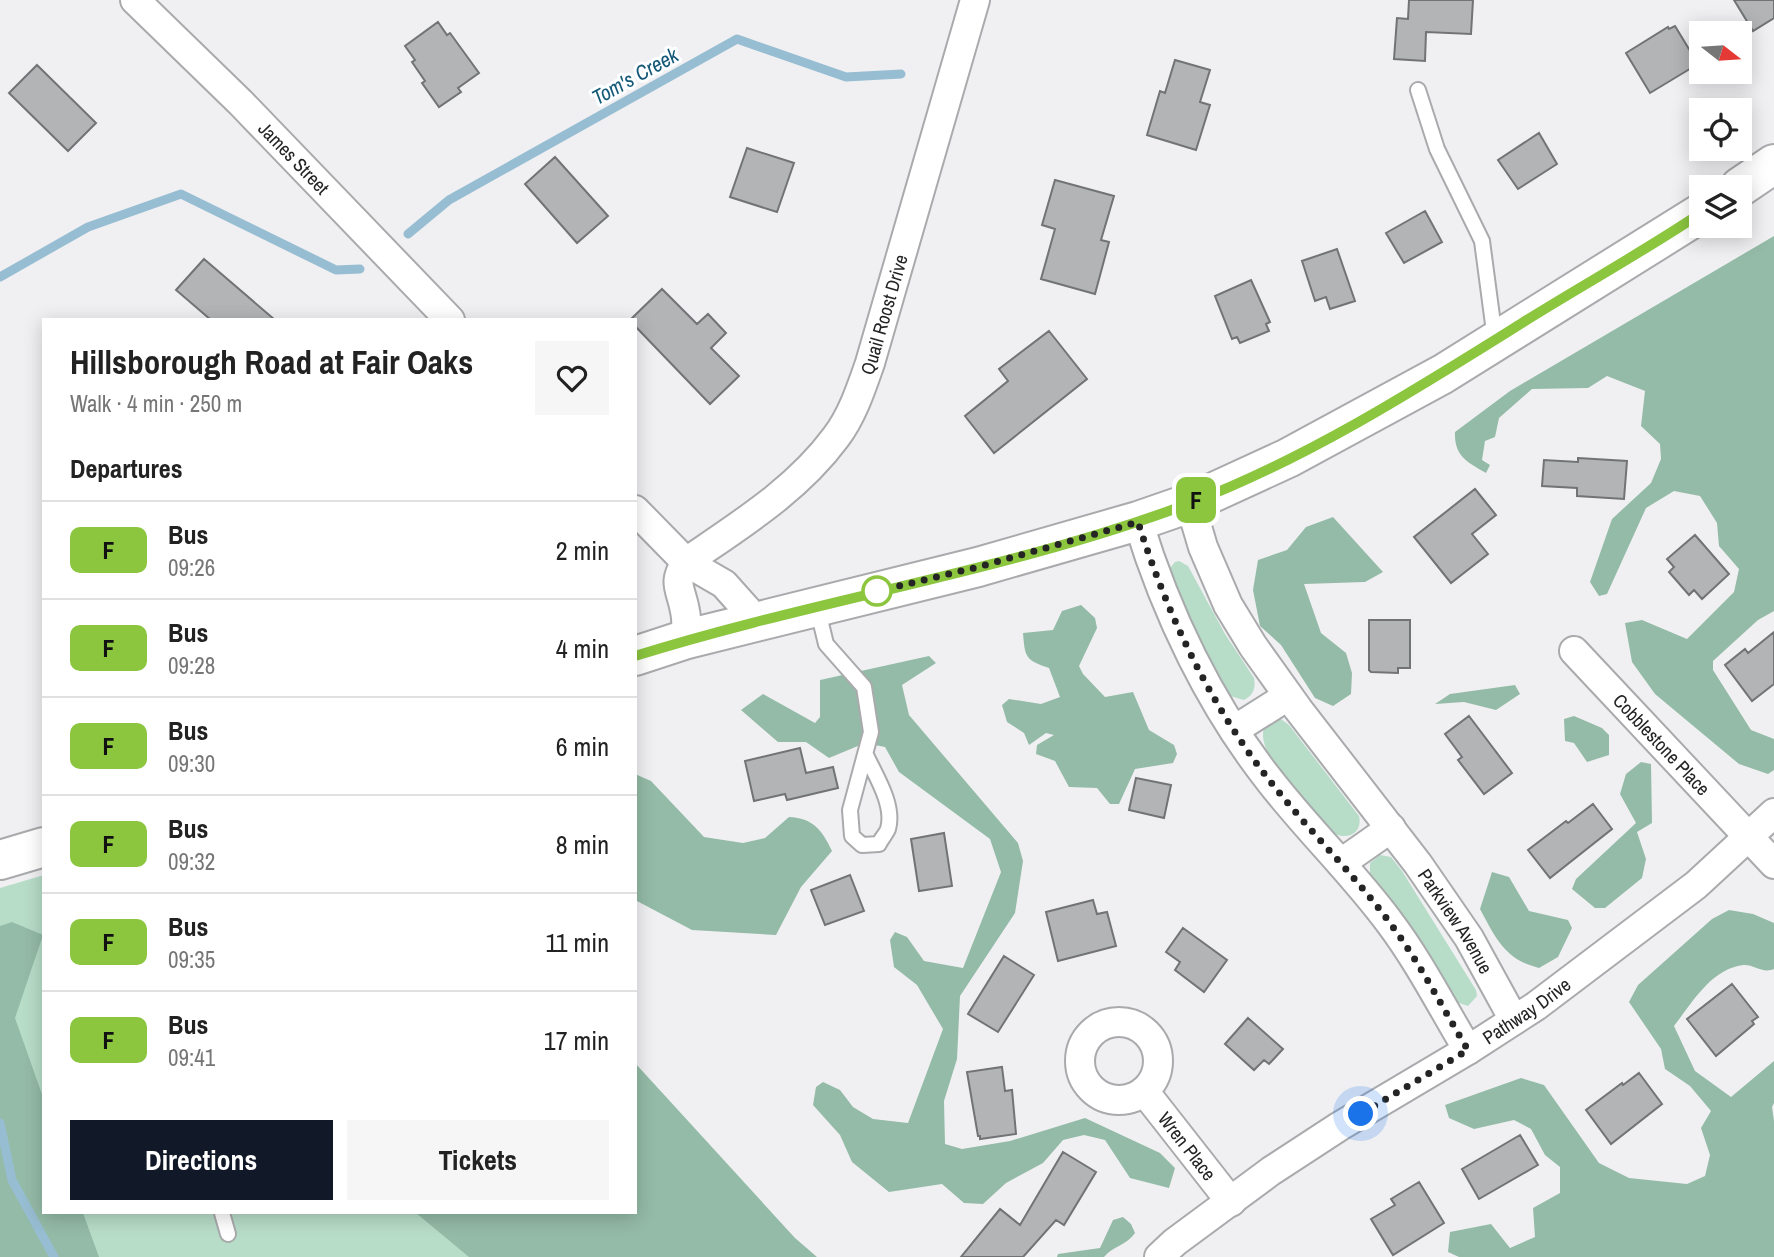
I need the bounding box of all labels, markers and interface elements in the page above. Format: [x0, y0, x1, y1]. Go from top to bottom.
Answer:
north arrow [1689, 21, 1752, 84]
map controls [1689, 21, 1752, 238]
water label: Tom's Creek [587, 40, 685, 112]
button: locate [1689, 98, 1752, 161]
street label: James Street [253, 116, 336, 200]
button: layers [1689, 175, 1752, 238]
street label: Quail Roost Drive [854, 251, 914, 378]
text: Hillsborough Road at Fair Oaks [70, 340, 473, 384]
button: heart [535, 341, 609, 415]
text: Walk · 4 min · 250 m [70, 388, 242, 419]
text: Departures [70, 451, 183, 486]
line badge: F [1173, 477, 1219, 523]
text: F [1190, 484, 1202, 516]
text: Bus [168, 517, 208, 552]
text: 2 min [556, 533, 609, 568]
text: F [102, 534, 115, 566]
text: 09:26 [168, 552, 215, 583]
unlabelled marker [862, 576, 892, 606]
text: Bus [168, 615, 208, 650]
text: 4 min [556, 631, 609, 666]
text: F [102, 632, 115, 664]
text: 09:28 [168, 650, 215, 681]
street label: Cobblestone Place [1607, 688, 1716, 801]
text: Bus [168, 713, 208, 748]
text: 6 min [556, 729, 609, 764]
text: F [102, 730, 115, 762]
text: 09:30 [168, 748, 215, 779]
text: Bus [168, 811, 208, 846]
text: 8 min [556, 827, 609, 862]
text: F [102, 828, 115, 860]
text: 09:32 [168, 846, 215, 877]
street label: Parkview Avenue [1412, 864, 1499, 978]
text: Bus [168, 909, 208, 944]
text: 11 min [545, 925, 609, 960]
text: F [102, 926, 115, 958]
text: 09:35 [168, 944, 215, 975]
street label: Pathway Drive [1477, 971, 1576, 1050]
text: Bus [168, 1007, 208, 1042]
text: 17 min [544, 1023, 609, 1058]
text: F [102, 1024, 115, 1056]
text: 09:41 [168, 1042, 215, 1073]
your location [1343, 1096, 1378, 1131]
street label: Wren Place [1152, 1106, 1222, 1186]
button: Directions [70, 1120, 333, 1200]
button: Tickets [347, 1120, 609, 1200]

